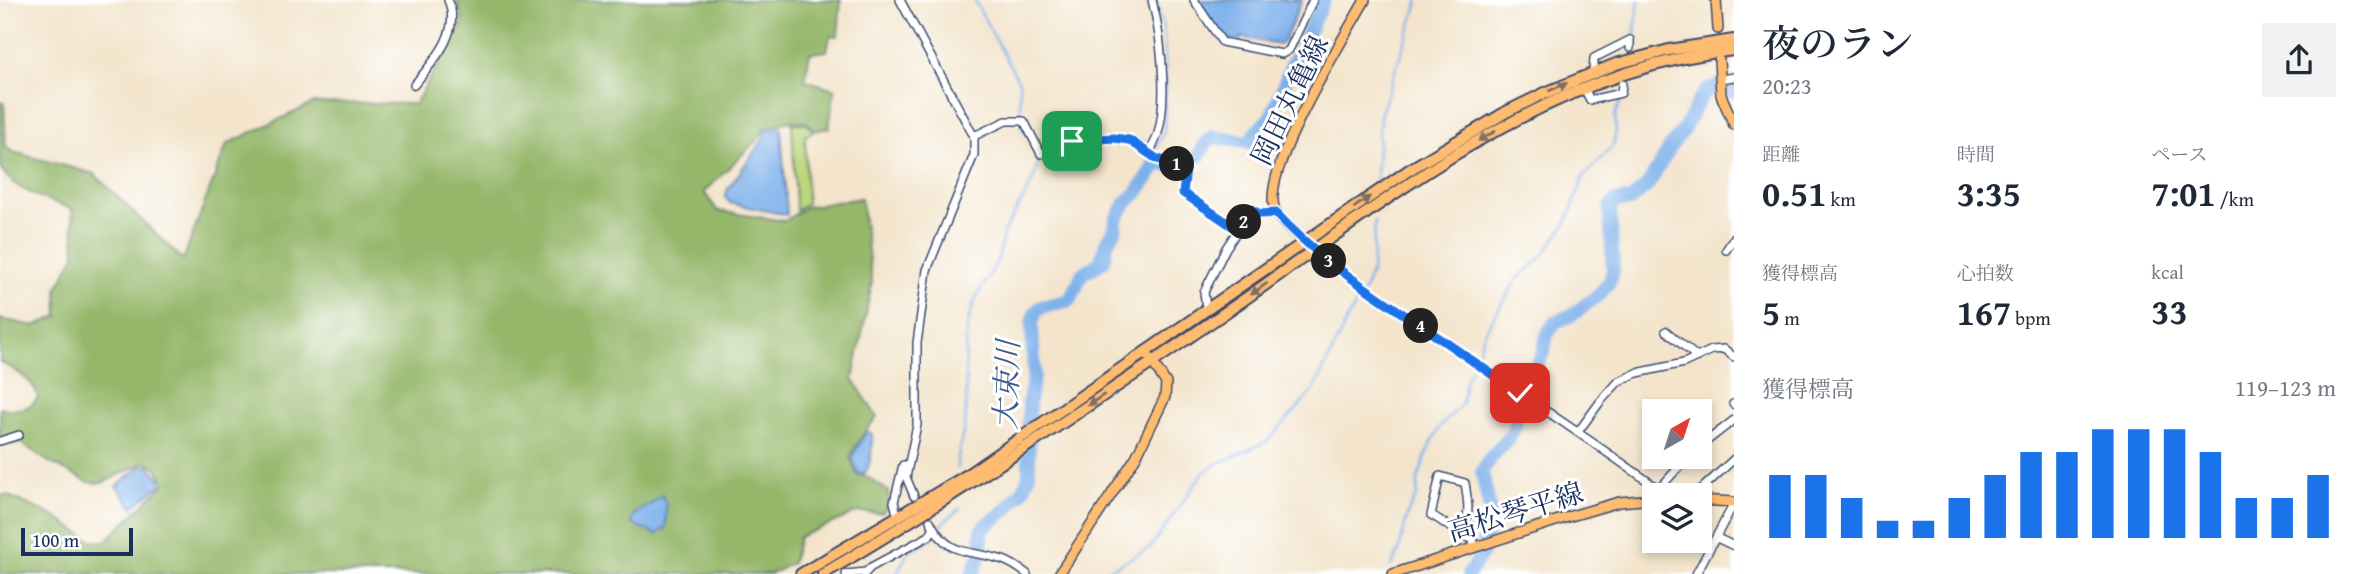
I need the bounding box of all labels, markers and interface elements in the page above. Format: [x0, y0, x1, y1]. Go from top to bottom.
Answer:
text: 夜のラン [1762, 15, 1914, 71]
button: share [2262, 23, 2336, 97]
street label: 岡田丸亀線 [1240, 28, 1338, 172]
text: 20:23 [1762, 69, 1812, 102]
one-way arrow [1547, 82, 1568, 93]
pin [1042, 111, 1102, 171]
icon: arrive [1053, 122, 1091, 160]
one-way arrow [1477, 130, 1496, 142]
text: 距離 [1762, 140, 1800, 168]
text: 時間 [1957, 140, 1995, 168]
text: ペース [2151, 140, 2207, 168]
pin: 1 [1160, 146, 1194, 182]
text: 1 [1172, 149, 1181, 177]
text: 0.51 [1762, 168, 1826, 219]
text: 3:35 [1957, 168, 2021, 219]
text: 7:01 [2151, 168, 2216, 219]
text: km [1826, 185, 1856, 213]
text: /km [2216, 185, 2254, 213]
one-way arrow [1353, 195, 1371, 209]
pin: 2 [1226, 204, 1262, 240]
text: 2 [1239, 207, 1248, 235]
pin: 3 [1312, 244, 1346, 278]
text: 3 [1324, 246, 1333, 274]
text: kcal [2151, 258, 2184, 286]
text: 獲得標高 [1762, 259, 1838, 287]
text: 心拍数 [1957, 259, 2014, 287]
one-way arrow [1250, 282, 1268, 296]
text: 33 [2151, 286, 2188, 337]
text: 5 [1762, 287, 1780, 338]
text: 167 [1957, 287, 2011, 338]
text: m [1780, 304, 1800, 332]
text: bpm [2011, 304, 2051, 332]
pin: 4 [1404, 308, 1438, 344]
text: 4 [1416, 311, 1425, 339]
water label: 大束川 [982, 336, 1030, 431]
pin [1490, 363, 1550, 423]
text: 119–123 m [2235, 371, 2336, 404]
text: 獲得標高 [1762, 372, 1854, 405]
icon: check [1501, 374, 1539, 412]
one-way arrow [1087, 393, 1106, 406]
north arrow [1642, 399, 1712, 469]
map controls [1642, 399, 1712, 553]
street label: 高松琴平線 [1442, 471, 1588, 551]
button: layers [1642, 483, 1712, 553]
scale bar [21, 525, 133, 557]
text: 100 m [32, 526, 79, 554]

